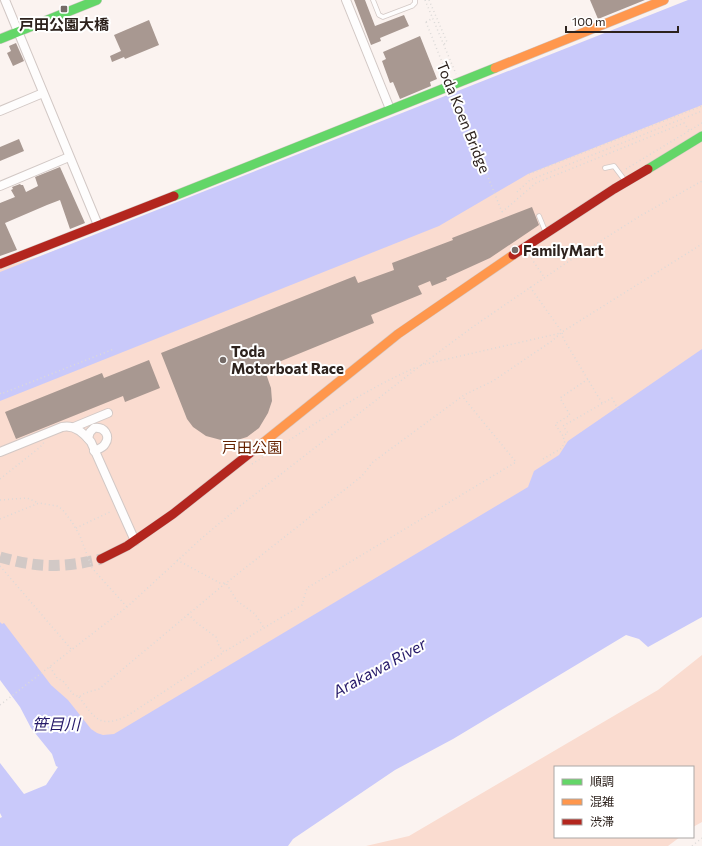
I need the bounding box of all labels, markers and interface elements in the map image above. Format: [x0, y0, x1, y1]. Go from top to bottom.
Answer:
marker: 戸田公園大橋 [59, 4, 69, 14]
scale bar [566, 8, 678, 34]
text: 100 m [572, 14, 606, 28]
place label: 戸田公園大橋 [19, 15, 110, 33]
street label: Toda Koen Bridge [433, 59, 495, 176]
place label: FamilyMart [523, 241, 604, 259]
marker: FamilyMart [510, 245, 520, 255]
place label: Toda Motorboat Race [231, 342, 344, 377]
marker: Toda Motorboat Race [218, 355, 228, 365]
park label: 戸田公園 [222, 438, 282, 456]
water label: Arakawa River [328, 633, 430, 701]
water label: 笹目川 [32, 714, 82, 733]
legend [554, 766, 694, 838]
text: 順調 [590, 774, 614, 788]
text: 混雑 [590, 794, 614, 808]
text: 渋滞 [590, 814, 614, 828]

